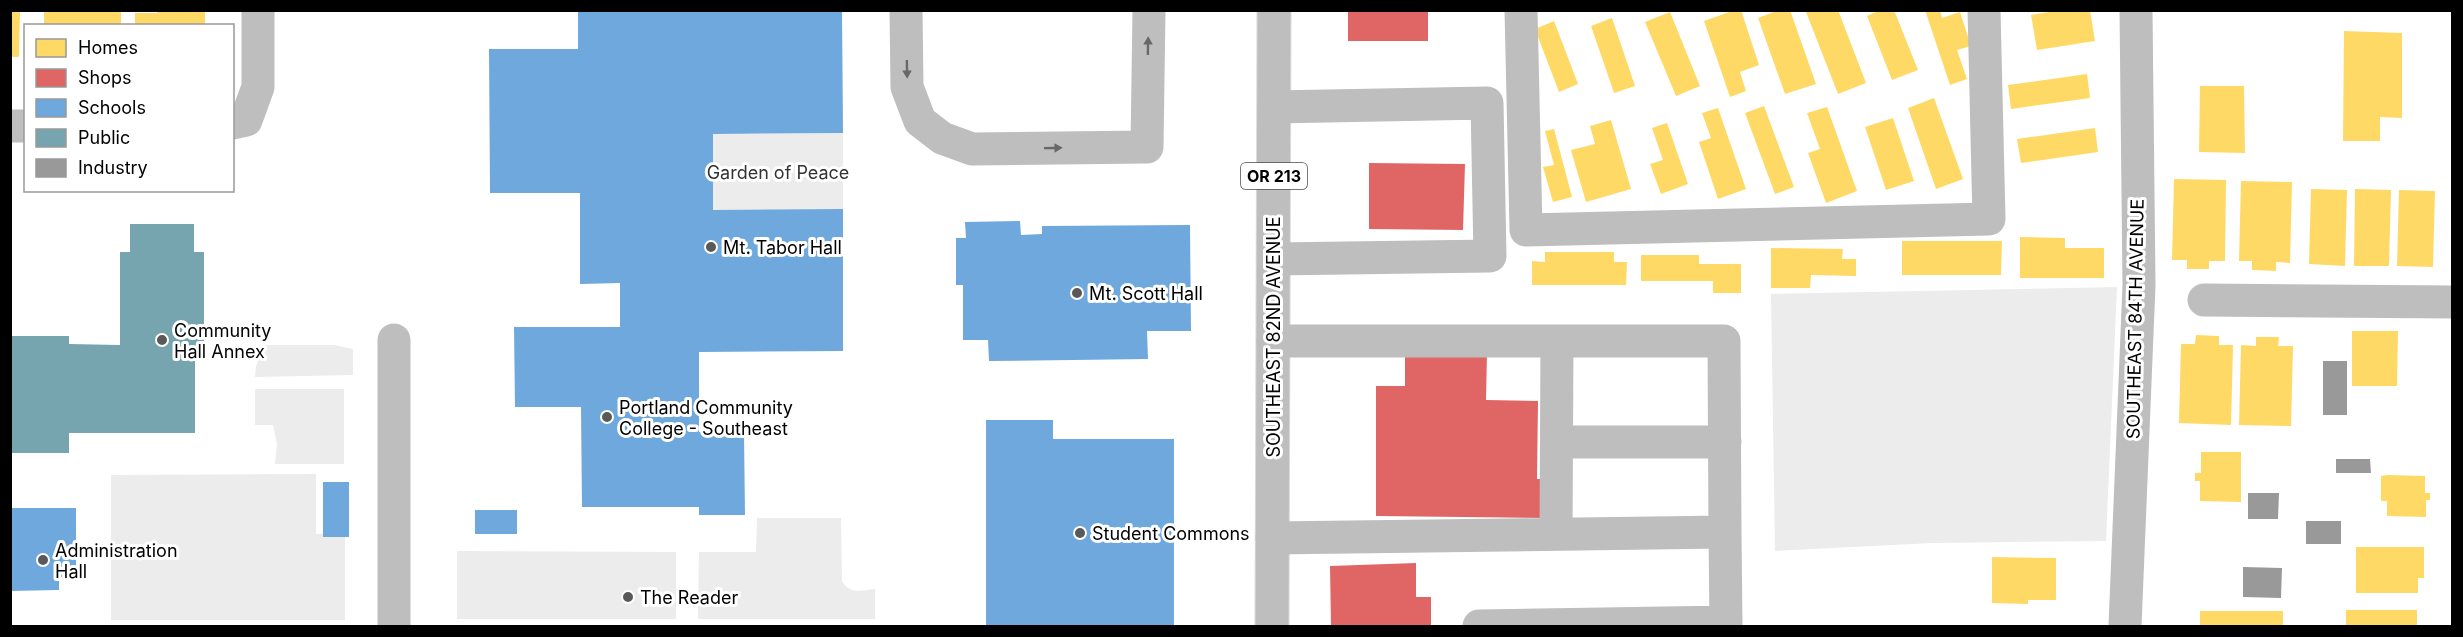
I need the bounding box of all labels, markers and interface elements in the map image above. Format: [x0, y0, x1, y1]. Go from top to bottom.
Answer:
legend [24, 24, 234, 192]
text: Homes [78, 37, 138, 58]
one-way arrow [1143, 37, 1153, 56]
one-way arrow [902, 59, 912, 78]
text: Shops [78, 67, 132, 88]
text: Schools [78, 97, 146, 118]
text: Public [78, 127, 130, 148]
one-way arrow [1043, 143, 1062, 153]
text: Industry [78, 157, 148, 178]
park label: Garden of Peace [707, 162, 849, 183]
road number: OR 213 [1241, 163, 1307, 189]
street label: SOUTHEAST 84TH AVENUE [2122, 199, 2148, 439]
street label: SOUTHEAST 82ND AVENUE [1263, 216, 1284, 458]
place label: Mt. Tabor Hall [723, 237, 842, 258]
marker: Mt. Tabor Hall [704, 240, 718, 254]
place label: Mt. Scott Hall [1089, 283, 1203, 304]
marker: Mt. Scott Hall [1070, 286, 1084, 300]
place label: Community Hall Annex [174, 320, 271, 362]
marker: Community Hall Annex [155, 333, 169, 347]
place label: Portland Community College - Southeast [619, 397, 793, 439]
marker: Portland Community College - Southeast [600, 410, 614, 424]
place label: Student Commons [1092, 523, 1250, 544]
marker: Student Commons [1073, 526, 1087, 540]
place label: Administration Hall [55, 540, 178, 582]
marker: Administration Hall [36, 553, 50, 567]
place label: The Reader [640, 587, 738, 608]
marker: The Reader [621, 590, 635, 604]

